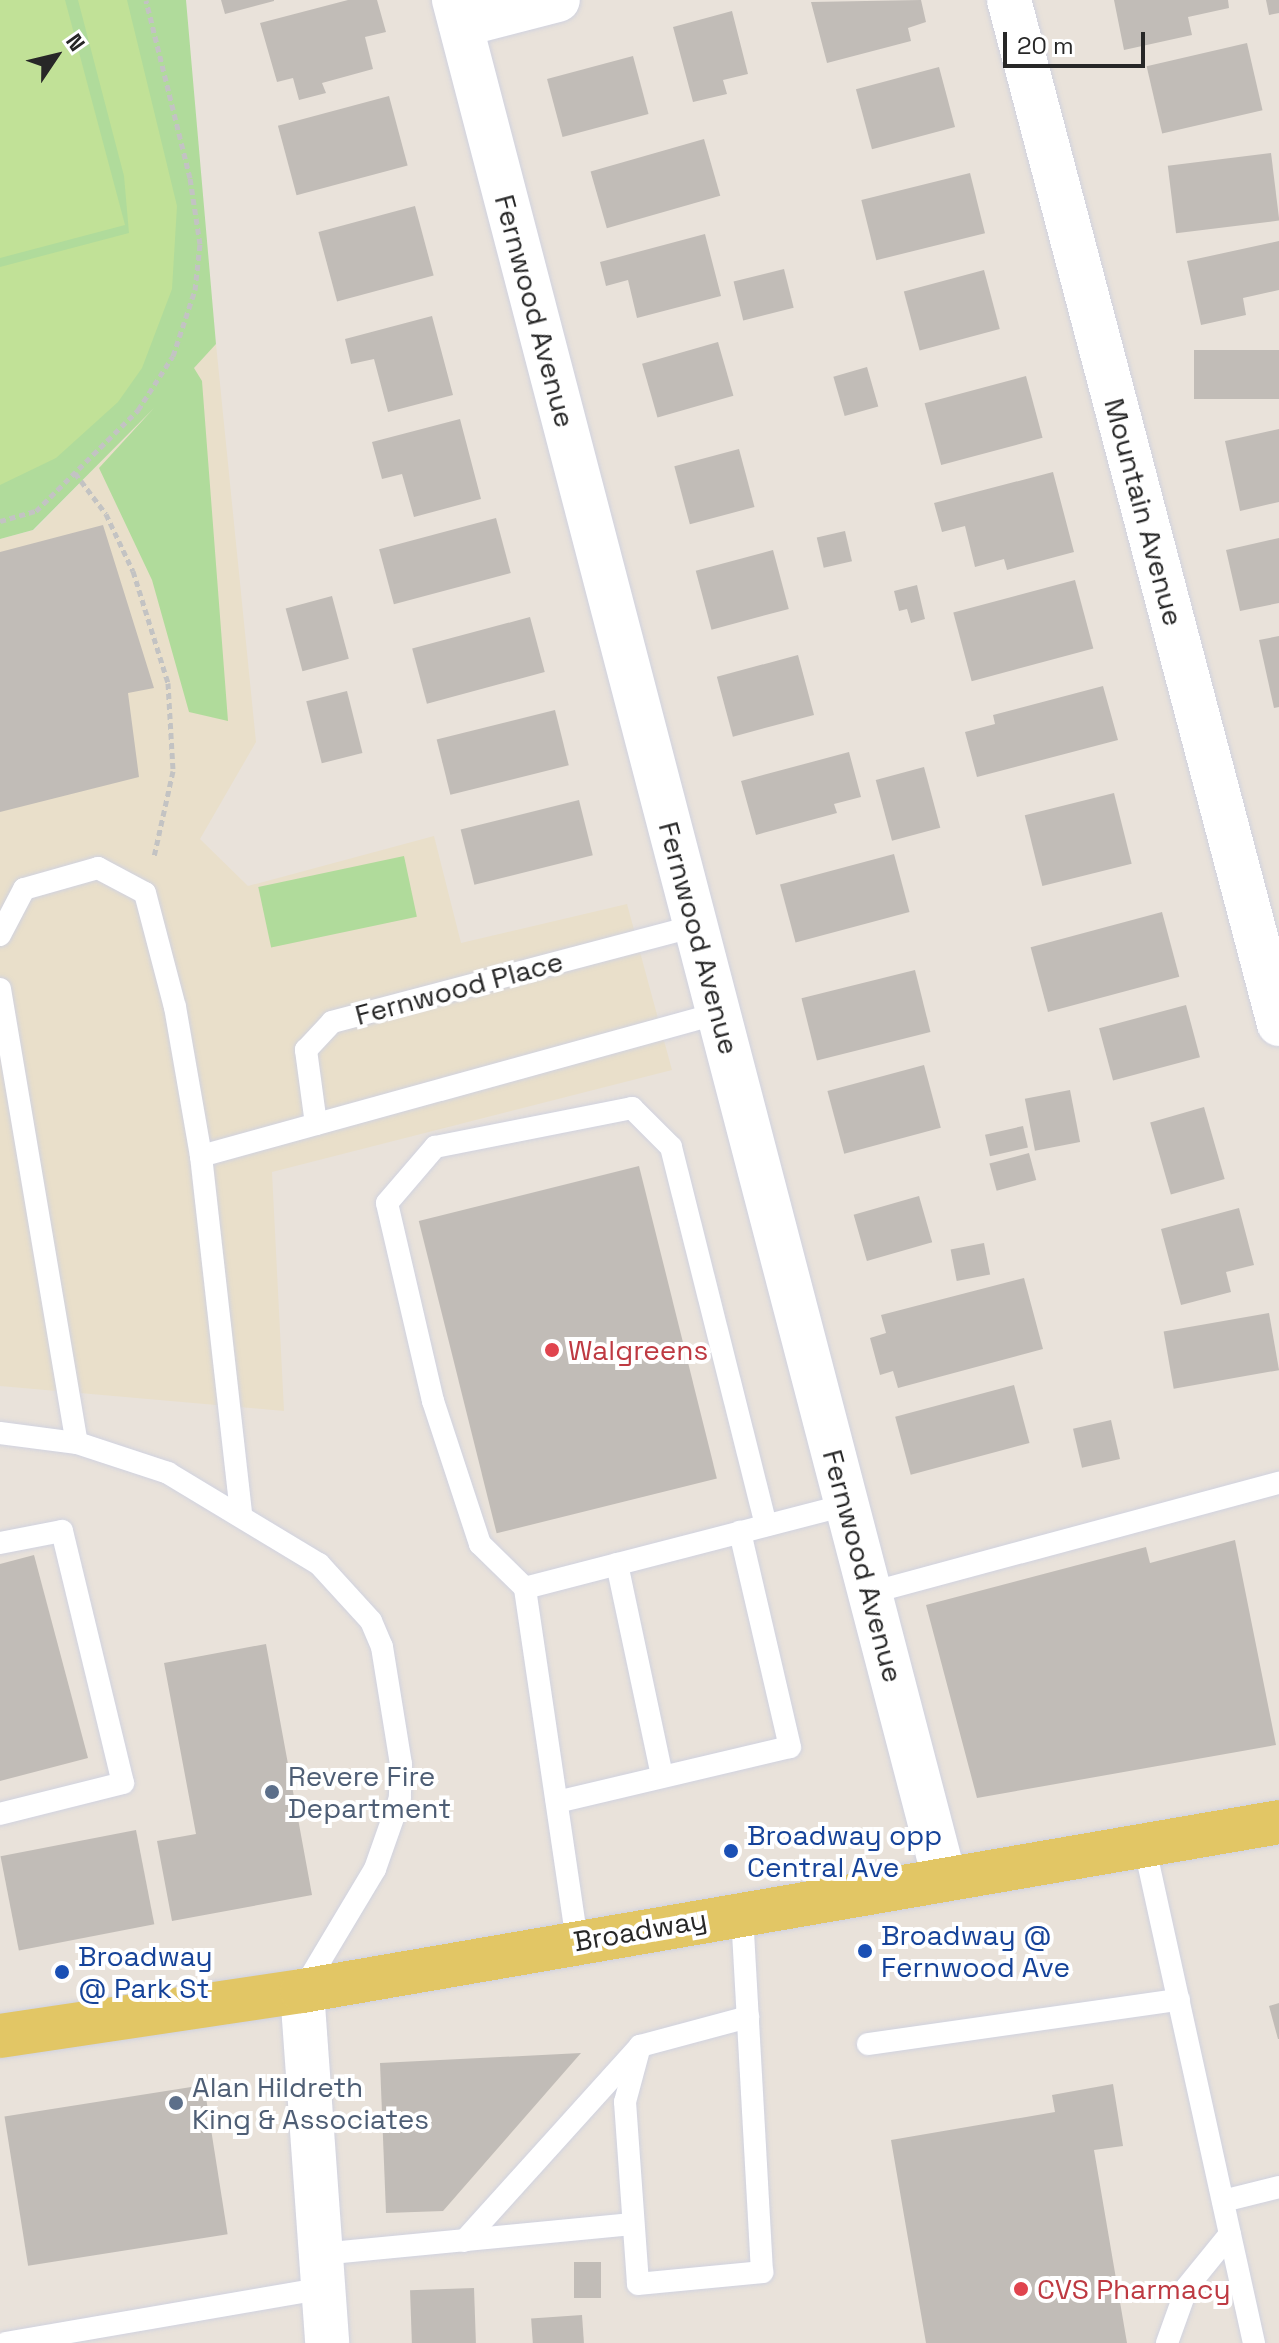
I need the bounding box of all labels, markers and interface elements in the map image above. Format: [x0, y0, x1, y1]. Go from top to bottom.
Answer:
north arrow [16, 16, 96, 96]
scale bar [1007, 16, 1149, 66]
text: N [60, 28, 91, 56]
text: 20 m [1017, 30, 1074, 61]
street label: Fernwood Avenue [488, 191, 582, 431]
street label: Mountain Avenue [1097, 394, 1191, 630]
street label: Fernwood Avenue [652, 818, 746, 1058]
street label: Fernwood Place [351, 944, 567, 1032]
place label: Walgreens [568, 1333, 708, 1367]
marker: Walgreens [543, 1341, 561, 1359]
street label: Fernwood Avenue [816, 1446, 910, 1686]
place label: Revere Fire Department [288, 1759, 451, 1825]
marker: Revere Fire Department [263, 1783, 281, 1801]
place label: Broadway opp Central Ave [747, 1818, 942, 1884]
marker: Broadway opp Central Ave [722, 1842, 740, 1860]
street label: Broadway [571, 1902, 709, 1958]
place label: Broadway @ Fernwood Ave [881, 1918, 1070, 1984]
place label: Broadway @ Park St [78, 1939, 213, 2005]
marker: Broadway @ Fernwood Ave [856, 1942, 874, 1960]
marker: Broadway @ Park St [53, 1963, 71, 1981]
place label: Alan Hildreth King & Associates [192, 2070, 429, 2136]
marker: Alan Hildreth King & Associates [167, 2094, 185, 2112]
place label: CVS Pharmacy [1037, 2272, 1231, 2306]
marker: CVS Pharmacy [1012, 2280, 1030, 2298]

